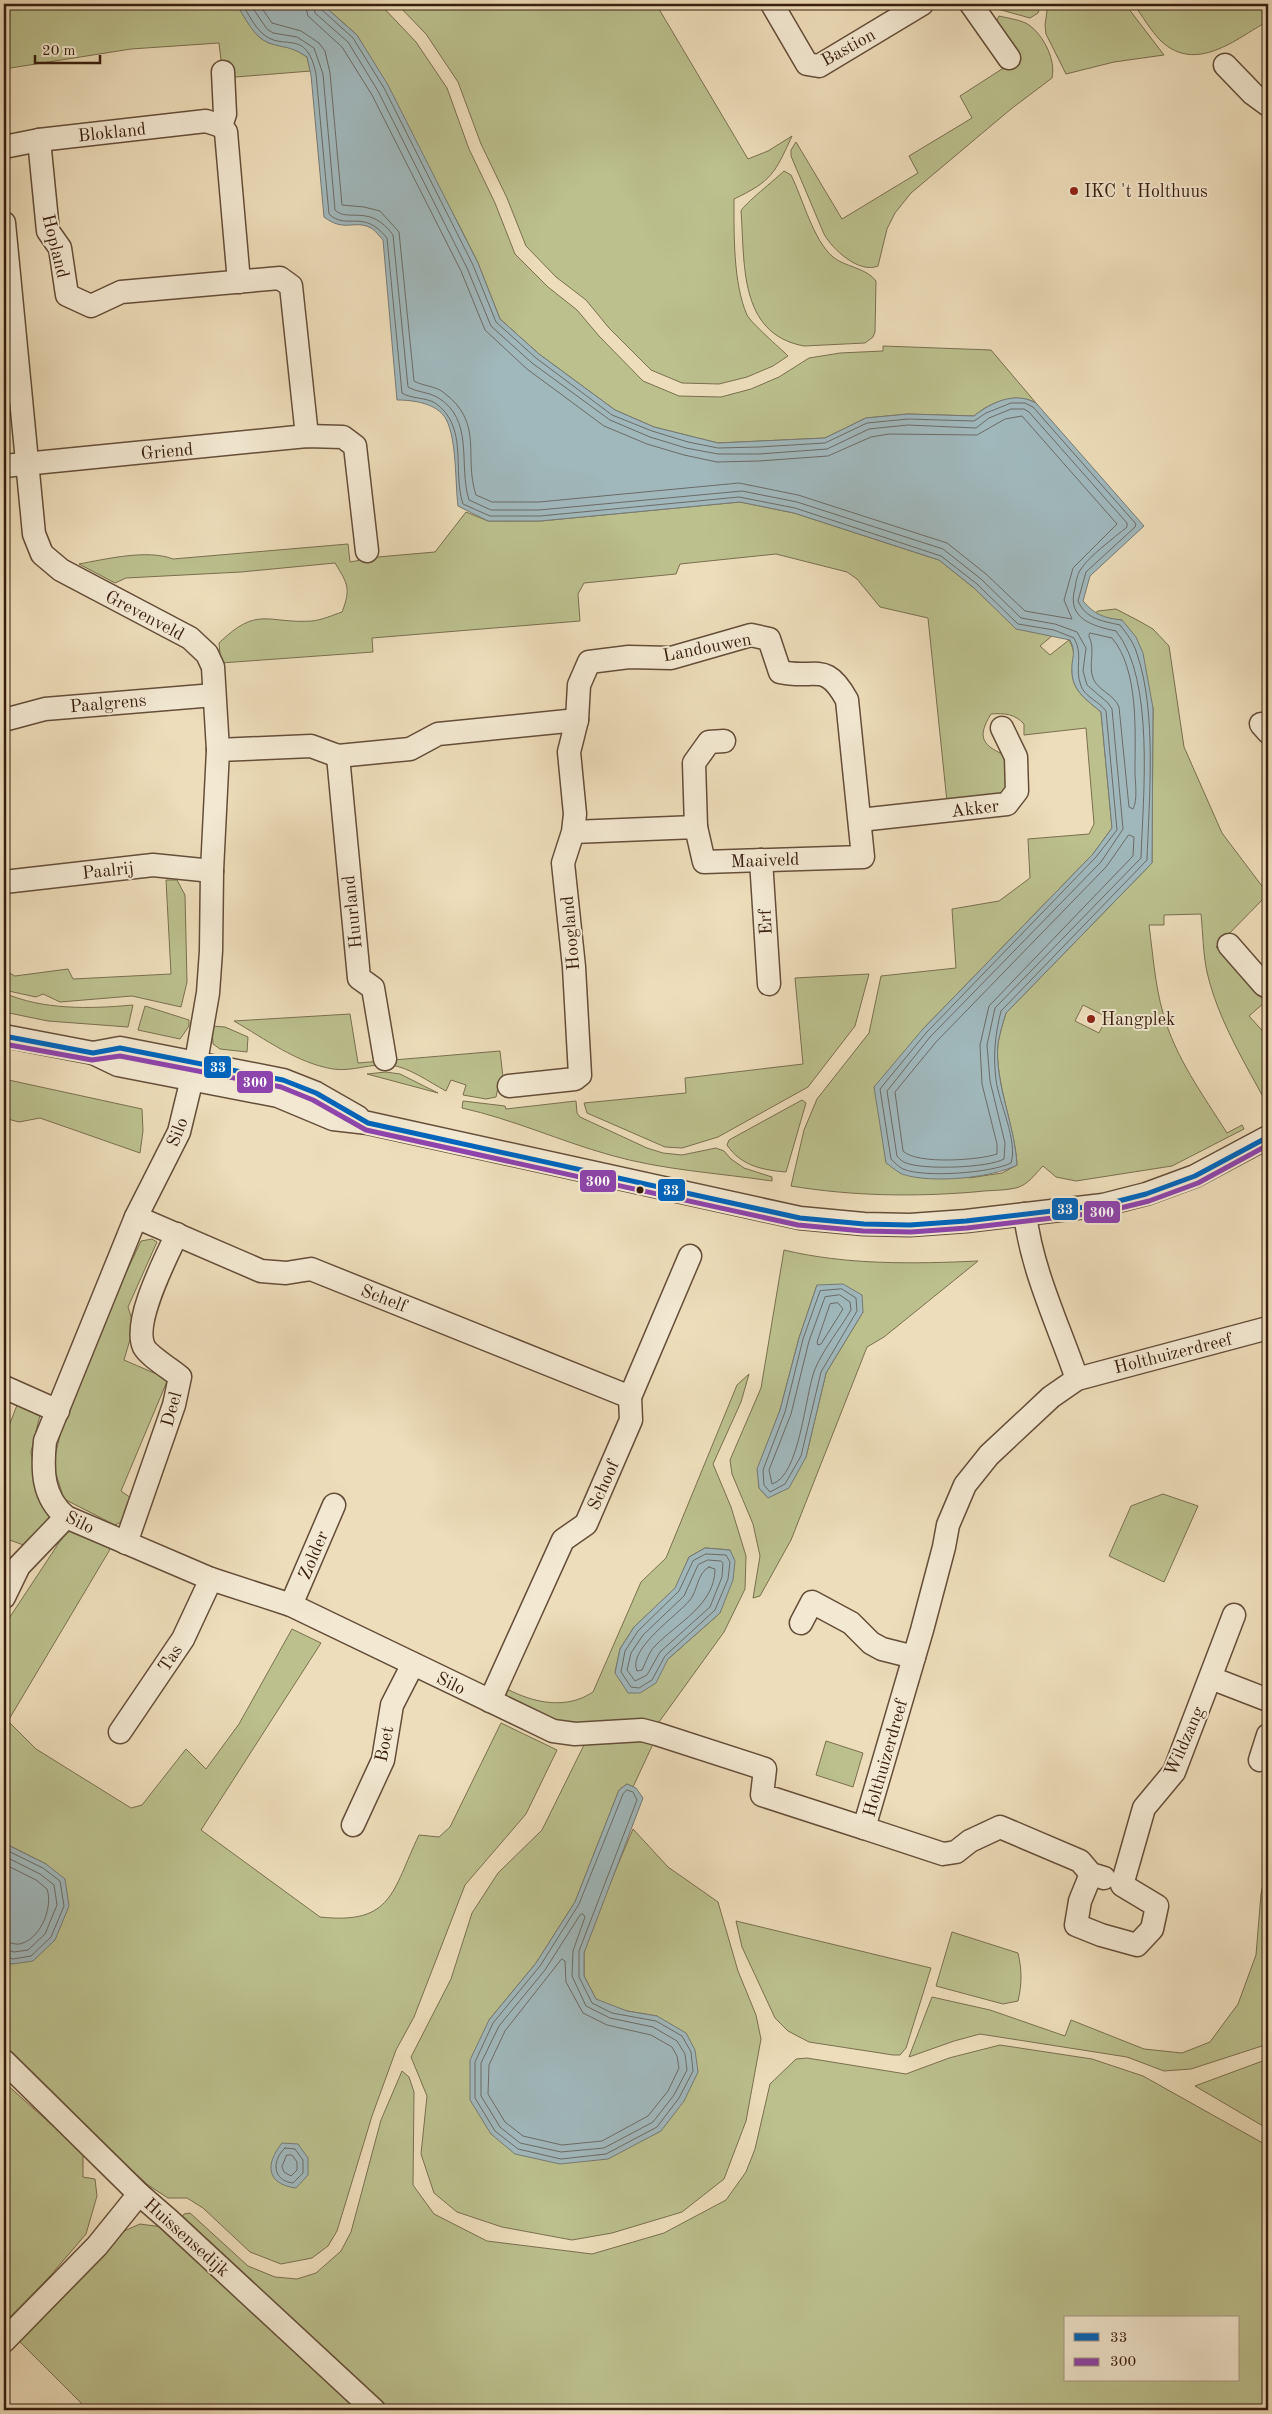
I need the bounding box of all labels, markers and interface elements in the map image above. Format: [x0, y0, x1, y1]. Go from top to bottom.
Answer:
street label: Bastion [818, 26, 879, 70]
scale bar [35, 32, 100, 64]
text: 20 m [42, 44, 76, 59]
street label: Blokland [77, 120, 147, 146]
place label: IKC 't Holthuus [1084, 183, 1208, 201]
marker: IKC 't Holthuus [1068, 185, 1080, 197]
street label: Hopland [38, 212, 72, 280]
street label: Griend [140, 441, 194, 463]
street label: Grevenveld [102, 588, 187, 644]
street label: Landouwen [661, 631, 753, 665]
street label: Paalgrens [69, 692, 147, 716]
street label: Akker [950, 797, 1001, 821]
street label: Maaiveld [730, 851, 800, 871]
street label: Paalrij [81, 859, 135, 883]
street label: Huurland [340, 874, 366, 949]
street label: Hoogland [559, 895, 583, 971]
street label: Erf [756, 908, 776, 935]
place label: Hangplek [1101, 1011, 1175, 1029]
marker: Hangplek [1085, 1013, 1097, 1025]
line badge: 33 [203, 1055, 232, 1079]
text: 33 [210, 1061, 226, 1075]
line badge: 300 [236, 1070, 274, 1094]
text: 300 [243, 1076, 267, 1090]
street label: Silo [164, 1115, 192, 1149]
line badge: 300 [579, 1169, 617, 1193]
text: 300 [586, 1175, 610, 1189]
line badge: 33 [657, 1178, 686, 1202]
text: 33 [663, 1184, 679, 1198]
unlabelled marker [635, 1185, 645, 1195]
line badge: 33 [1051, 1197, 1079, 1221]
line badge: 300 [1083, 1200, 1121, 1224]
text: 33 [1057, 1203, 1073, 1217]
text: 300 [1090, 1206, 1114, 1220]
street label: Schelf [358, 1282, 410, 1316]
street label: Holthuizerdreef [1112, 1330, 1235, 1377]
street label: Deel [158, 1390, 186, 1429]
street label: Schoof [585, 1457, 623, 1513]
street label: Silo [62, 1508, 97, 1538]
street label: Zolder [296, 1528, 332, 1582]
street label: Tas [155, 1642, 186, 1675]
street label: Silo [433, 1669, 468, 1699]
street label: Holthuizerdreef [861, 1696, 912, 1819]
street label: Wildzang [1162, 1704, 1208, 1779]
street label: Boet [372, 1725, 398, 1764]
street label: Huissensedijk [140, 2195, 232, 2280]
legend [1064, 2316, 1240, 2382]
text: 33 [1110, 2331, 1127, 2346]
text: 300 [1110, 2355, 1136, 2370]

